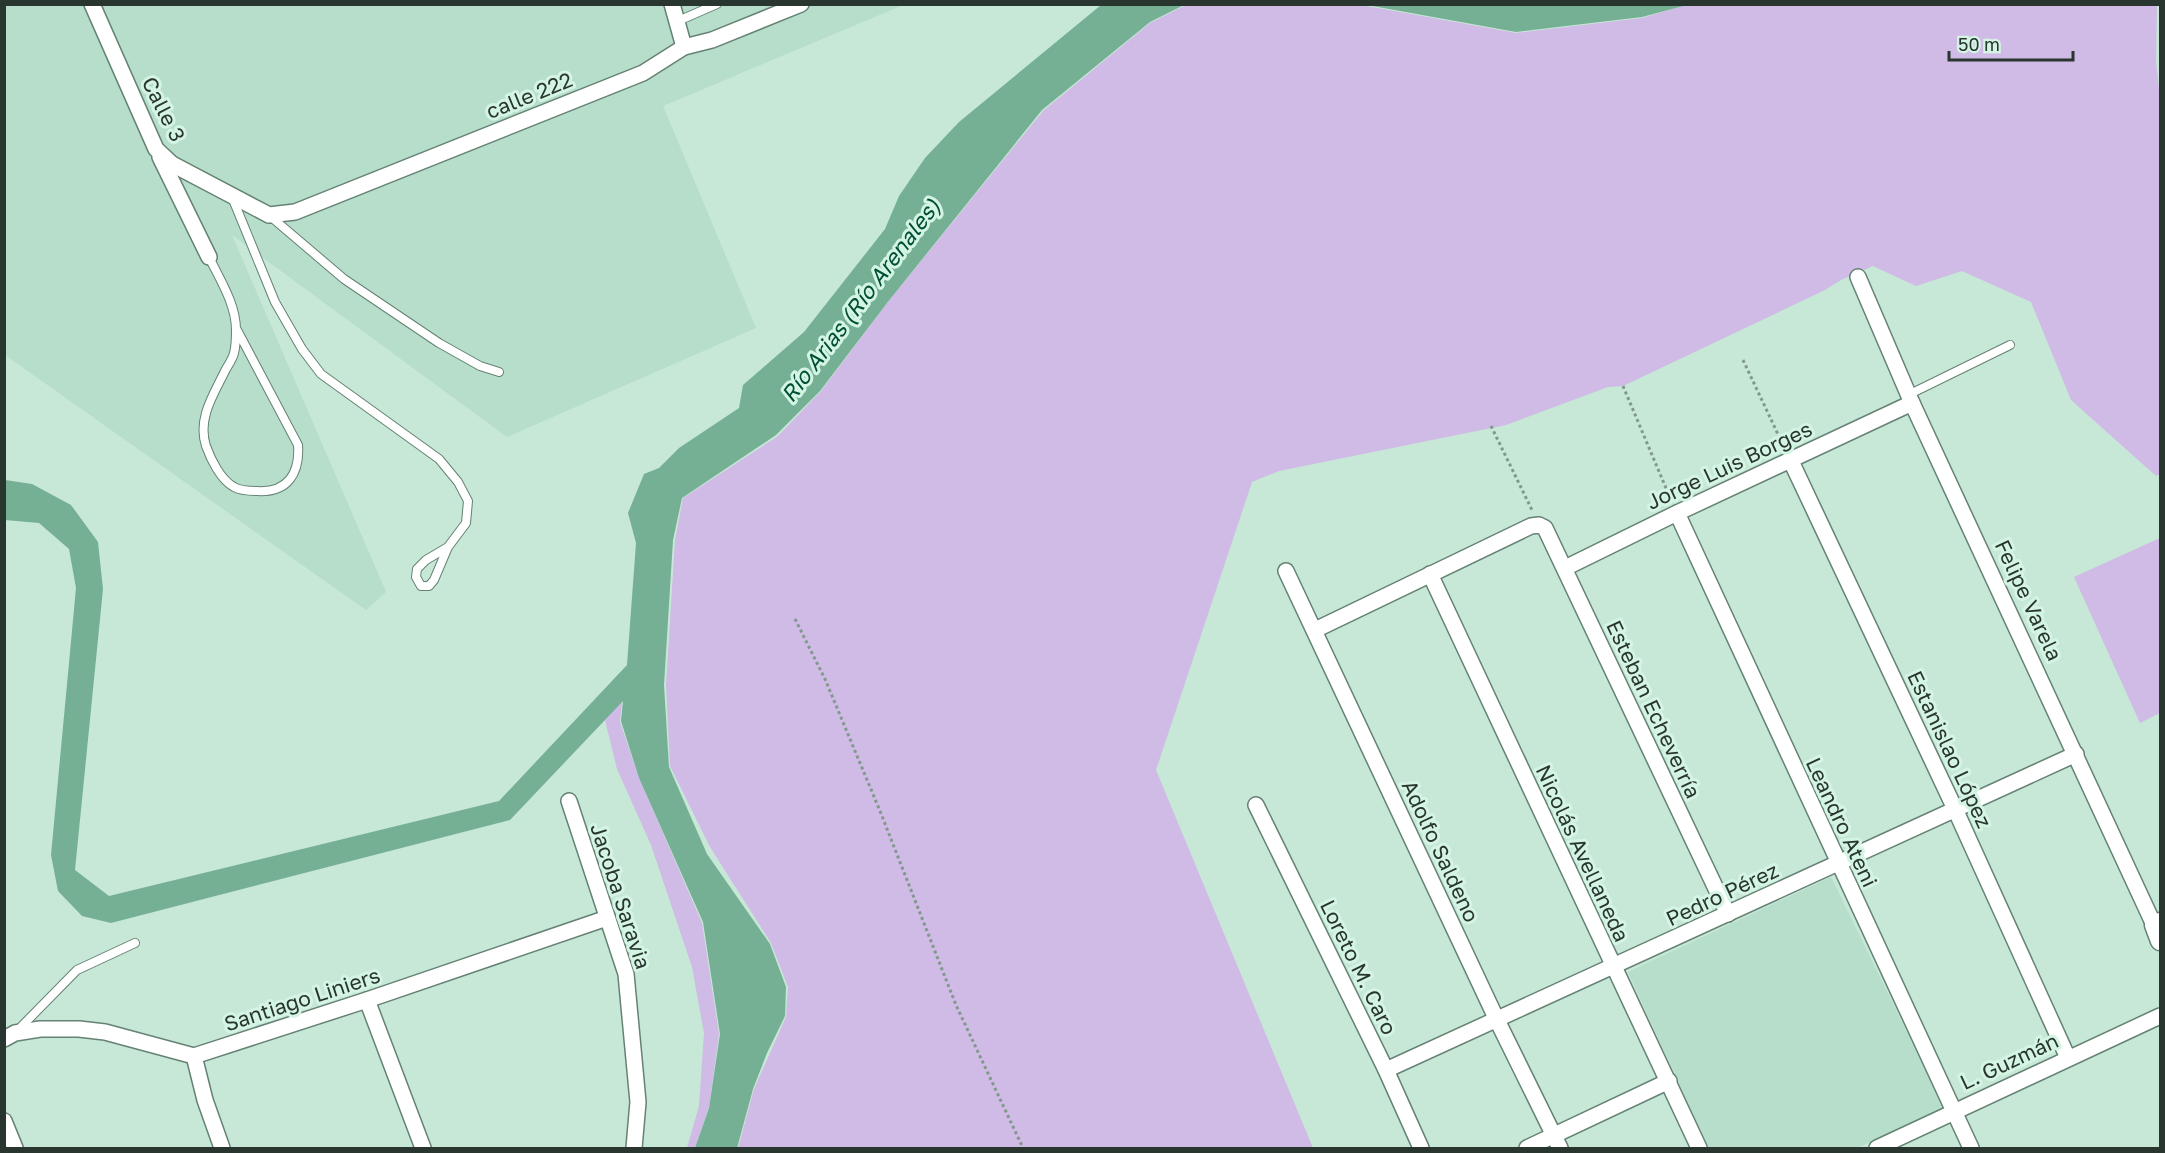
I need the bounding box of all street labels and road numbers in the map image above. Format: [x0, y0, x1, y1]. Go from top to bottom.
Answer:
street label: calle 222 [482, 66, 576, 124]
street label: Calle 3 [137, 72, 191, 146]
street label: Jorge Luis Borges [1642, 415, 1816, 515]
street label: Felipe Varela [1990, 535, 2068, 665]
street label: Esteban Echeverría [1601, 616, 1707, 802]
street label: Estanislao López [1902, 666, 1998, 832]
street label: Leandro Ateni [1801, 753, 1883, 891]
street label: Nicolás Avellaneda [1531, 760, 1635, 946]
street label: Adolfo Saldeno [1397, 776, 1485, 926]
street label: Jacoba Saravia [585, 820, 657, 972]
street label: Pedro Pérez [1662, 857, 1782, 931]
street label: Loreto M. Caro [1315, 895, 1403, 1039]
street label: Santiago Liniers [221, 962, 383, 1036]
street label: L. Guzmán [1956, 1027, 2062, 1095]

